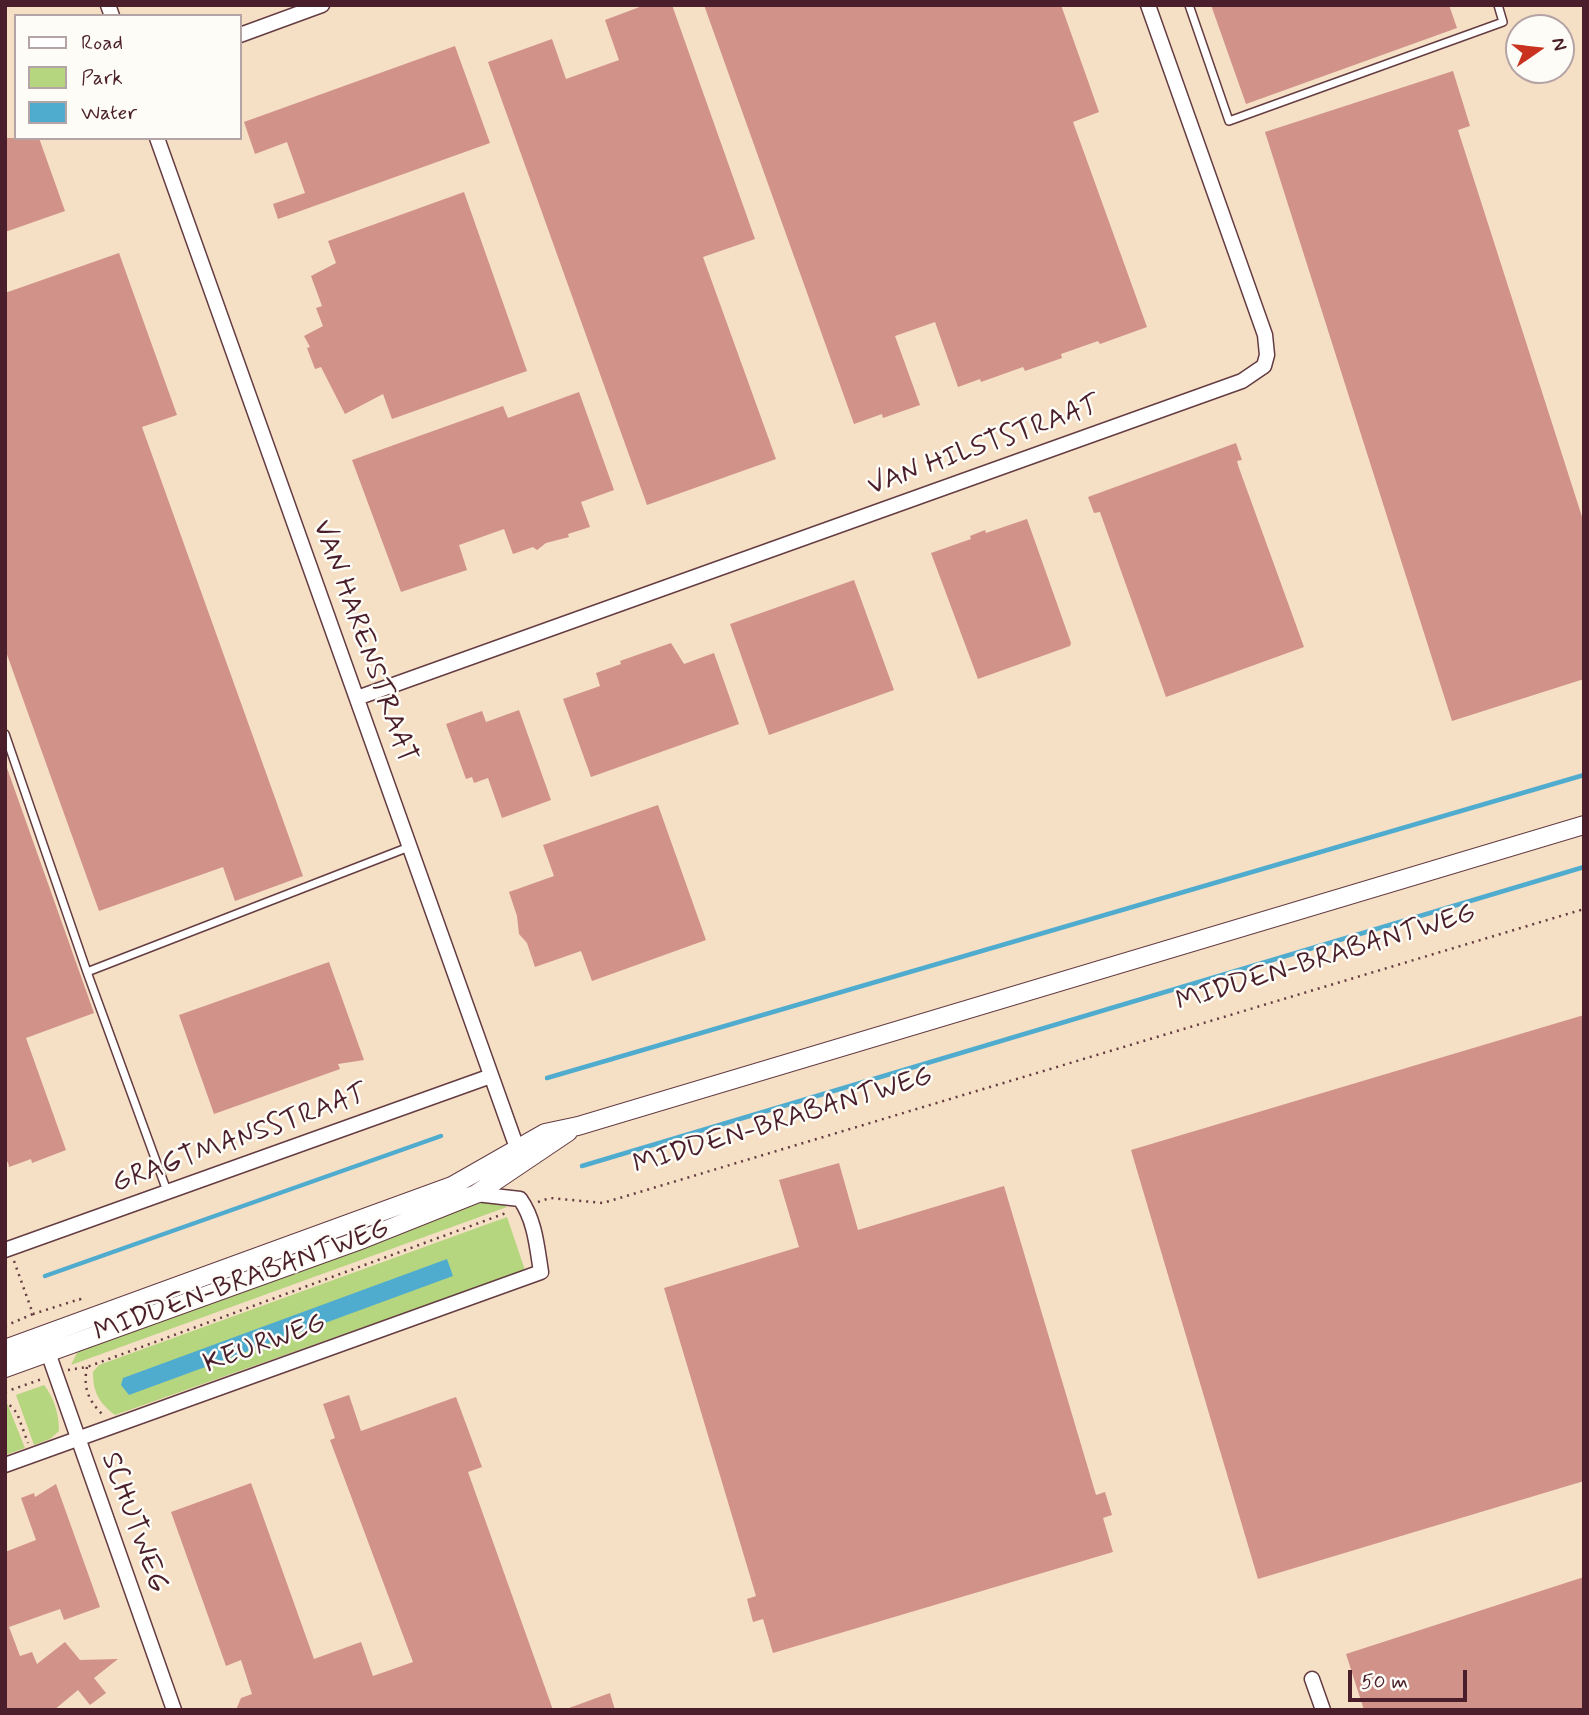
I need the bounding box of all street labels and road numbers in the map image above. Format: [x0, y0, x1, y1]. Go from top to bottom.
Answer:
street label: VAN HILSTSTRAAT [863, 389, 1105, 505]
street label: VAN HARENSTRAAT [303, 516, 423, 768]
street label: MIDDEN-BRABANTWEG [1172, 897, 1480, 1021]
street label: MIDDEN-BRABANTWEG [629, 1060, 937, 1184]
street label: GRAGTMANSSTRAAT [108, 1078, 372, 1202]
street label: MIDDEN-BRABANTWEG [90, 1213, 394, 1351]
street label: KEURWEG [199, 1307, 331, 1383]
street label: SCHUTWEG [92, 1448, 174, 1598]

